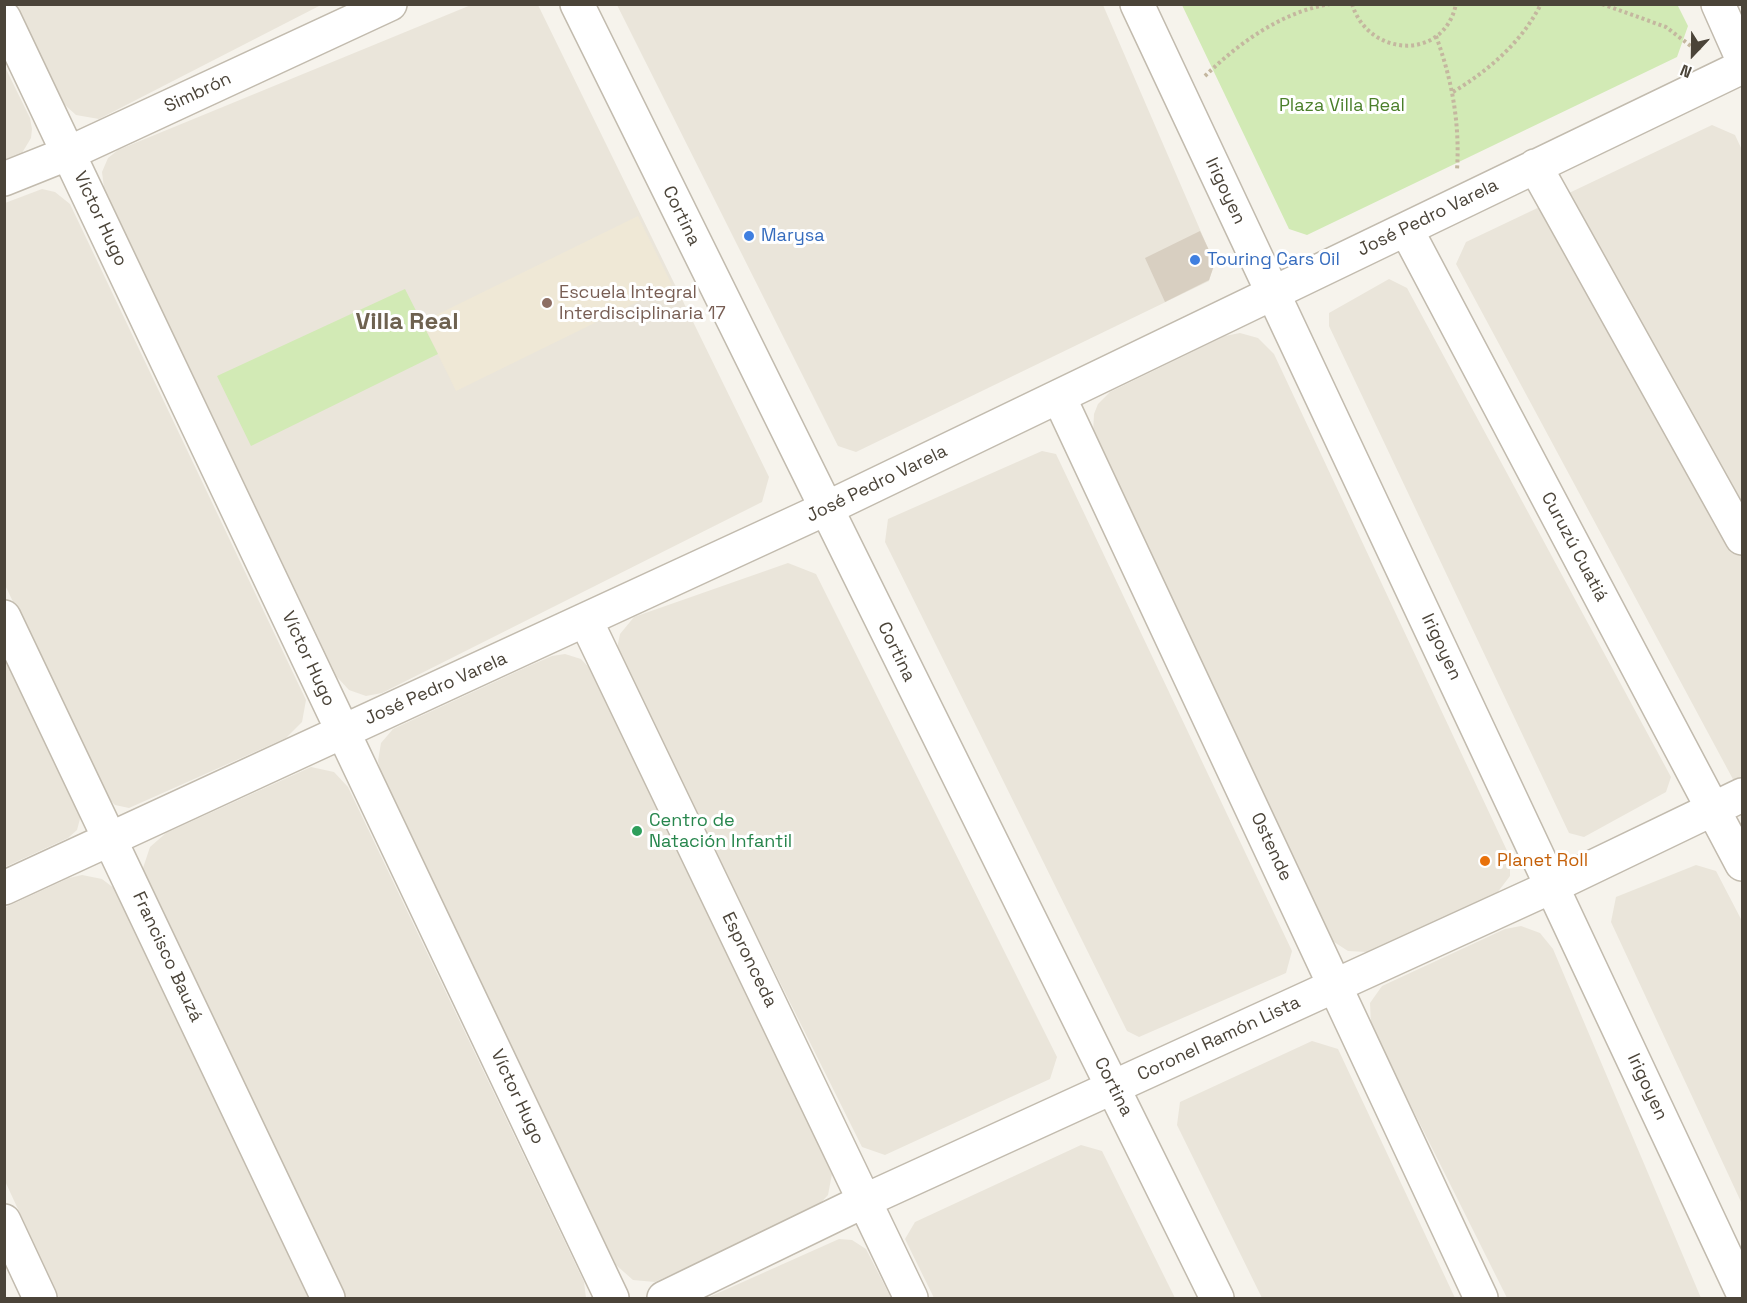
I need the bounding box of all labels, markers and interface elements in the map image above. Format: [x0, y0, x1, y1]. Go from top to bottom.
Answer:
north arrow [1663, 24, 1723, 84]
text: N [1677, 59, 1695, 83]
street label: Simbrón [161, 68, 235, 118]
park label: Plaza Villa Real [1279, 95, 1405, 117]
street label: Irigoyen [1200, 154, 1250, 228]
street label: Víctor Hugo [69, 168, 131, 270]
street label: José Pedro Varela [1354, 175, 1502, 261]
street label: Cortina [657, 183, 705, 249]
place label: Marysa [761, 225, 824, 247]
marker: Marysa [742, 229, 756, 243]
place label: Touring Cars Oil [1207, 249, 1340, 271]
marker: Touring Cars Oil [1188, 253, 1202, 267]
place label: Escuela Integral Interdisciplinaria 17 [559, 282, 726, 324]
marker: Escuela Integral Interdisciplinaria 17 [540, 296, 554, 310]
district label: Villa Real [355, 308, 459, 336]
street label: José Pedro Varela [803, 441, 951, 527]
street label: Curuzú Cuatiá [1536, 489, 1612, 605]
street label: Víctor Hugo [277, 608, 339, 710]
street label: Irigoyen [1416, 610, 1466, 684]
street label: Cortina [872, 619, 920, 685]
street label: José Pedro Varela [361, 648, 511, 730]
street label: Ostende [1246, 809, 1296, 885]
place label: Centro de Natación Infantil [649, 810, 792, 852]
marker: Centro de Natación Infantil [630, 824, 644, 838]
place label: Planet Roll [1497, 850, 1588, 872]
marker: Planet Roll [1478, 854, 1492, 868]
street label: Francisco Bauzá [127, 888, 207, 1026]
street label: Espronceda [717, 909, 781, 1011]
street label: Coronel Ramón Lista [1134, 992, 1304, 1086]
street label: Víctor Hugo [486, 1046, 548, 1148]
street label: Irigoyen [1622, 1050, 1672, 1124]
street label: Cortina [1089, 1054, 1137, 1120]

